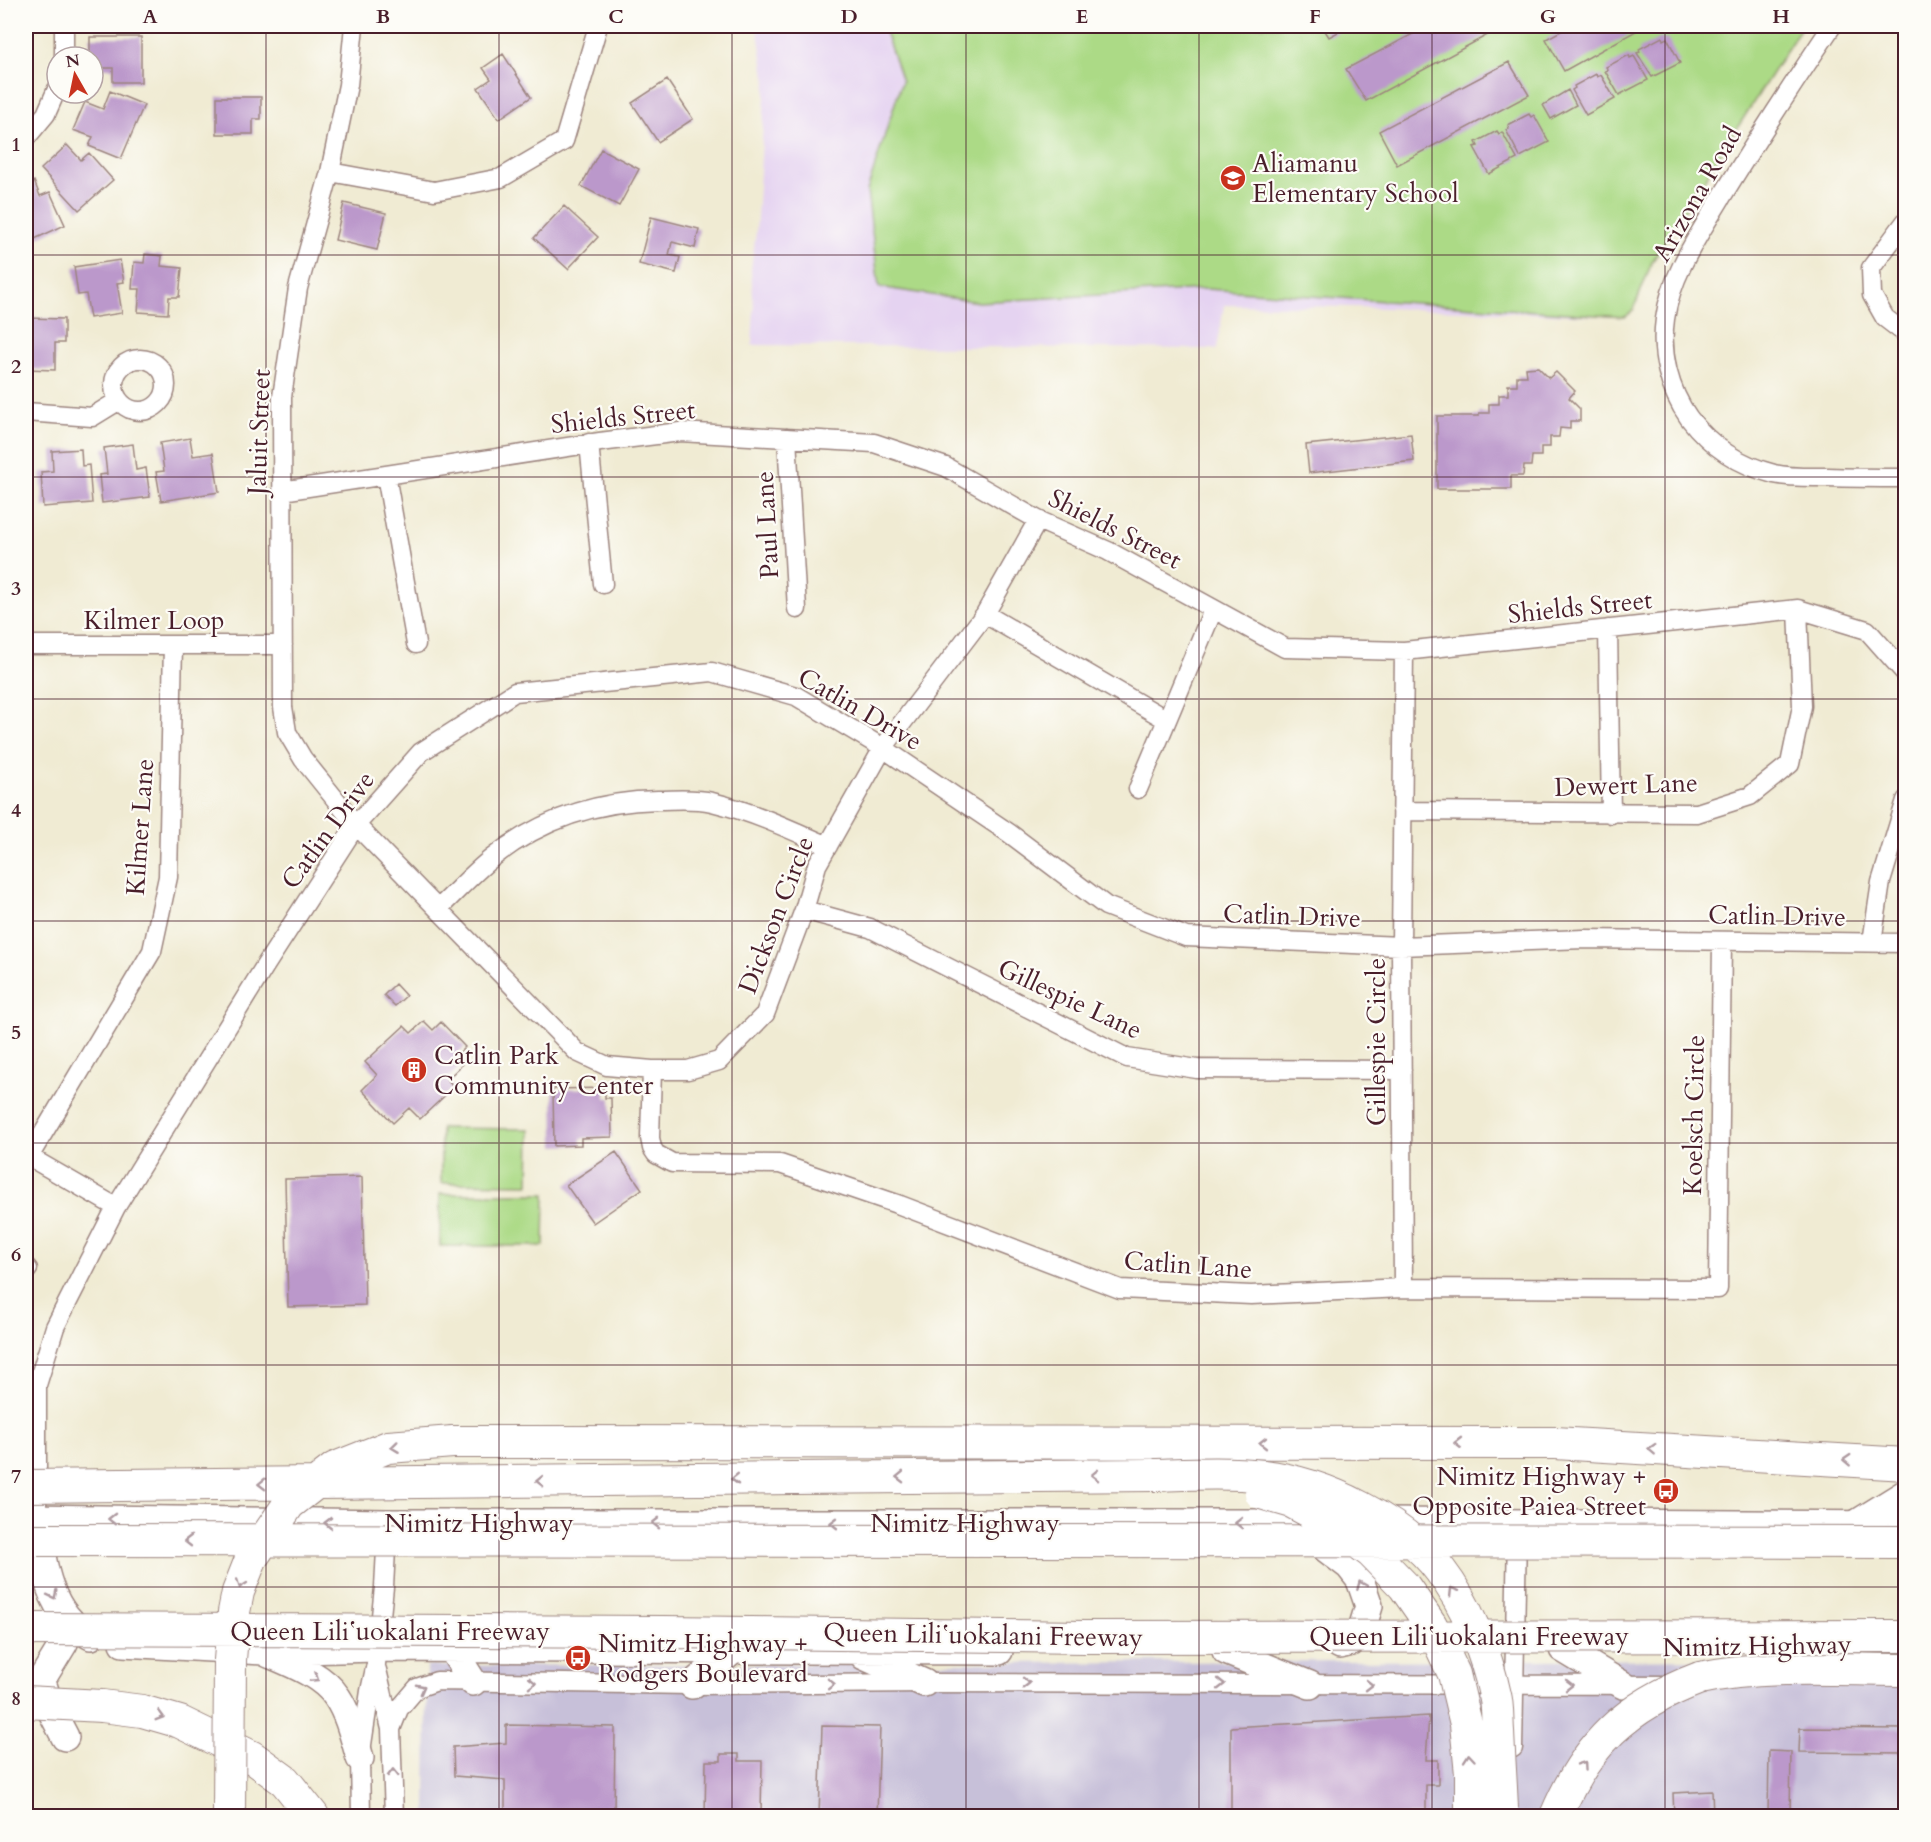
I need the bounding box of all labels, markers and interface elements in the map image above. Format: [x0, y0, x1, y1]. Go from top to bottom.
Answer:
text: A [142, 3, 158, 30]
text: B [376, 3, 390, 30]
text: C [608, 3, 624, 30]
text: D [840, 3, 858, 30]
text: E [1076, 3, 1088, 30]
text: F [1309, 3, 1321, 30]
text: G [1540, 3, 1556, 30]
text: H [1772, 3, 1790, 30]
north arrow [45, 45, 105, 105]
text: N [64, 49, 81, 73]
street label: Arizona Road [1644, 120, 1750, 268]
text: 1 [11, 131, 21, 158]
place label: Aliamanu Elementary School [1252, 146, 1459, 211]
school or university icon: Aliamanu Elementary School [1218, 163, 1248, 193]
text: 2 [11, 353, 21, 380]
street label: Jaluit Street [239, 368, 279, 500]
street label: Shields Street [549, 392, 697, 442]
street label: Paul Lane [747, 470, 787, 580]
street label: Shields Street [1042, 480, 1188, 578]
text: 3 [11, 575, 21, 602]
street label: Shields Street [1506, 582, 1654, 632]
street label: Kilmer Loop [83, 603, 225, 638]
street label: Catlin Drive [792, 659, 928, 759]
street label: Kilmer Lane [118, 757, 162, 897]
street label: Catlin Drive [273, 764, 383, 896]
street label: Dewert Lane [1554, 765, 1698, 805]
text: 4 [11, 797, 21, 824]
street label: Dickson Circle [730, 831, 822, 999]
street label: Catlin Drive [1222, 896, 1362, 936]
street label: Catlin Drive [1708, 897, 1846, 935]
street label: Gillespie Lane [992, 950, 1148, 1048]
street label: Gillespie Circle [1359, 958, 1394, 1126]
text: 5 [11, 1019, 21, 1046]
street label: Koelsch Circle [1675, 1034, 1713, 1196]
place label: Catlin Park Community Center [434, 1038, 654, 1103]
building icon: Catlin Park Community Center [399, 1055, 429, 1085]
text: 6 [11, 1241, 21, 1268]
street label: Catlin Lane [1123, 1243, 1253, 1287]
one-way arrow [1258, 1437, 1267, 1449]
one-way arrow [1453, 1437, 1462, 1449]
one-way arrow [391, 1440, 400, 1453]
one-way arrow [1648, 1442, 1657, 1455]
one-way arrow [1843, 1454, 1852, 1467]
place label: Nimitz Highway + Opposite Paiea Street [1412, 1459, 1646, 1524]
text: 7 [11, 1463, 21, 1490]
one-way arrow [1091, 1469, 1100, 1482]
one-way arrow [896, 1471, 905, 1483]
one-way arrow [731, 1473, 740, 1485]
one-way arrow [536, 1475, 545, 1487]
bus stop icon: Nimitz Highway + Opposite Paiea Street [1651, 1476, 1681, 1506]
one-way arrow [257, 1478, 266, 1490]
street label: Nimitz Highway [384, 1506, 574, 1541]
street label: Nimitz Highway [870, 1506, 1060, 1541]
one-way arrow [108, 1513, 117, 1525]
one-way arrow [324, 1516, 333, 1529]
one-way arrow [651, 1517, 660, 1529]
one-way arrow [830, 1517, 839, 1529]
one-way arrow [1235, 1517, 1244, 1529]
one-way arrow [184, 1535, 193, 1547]
one-way arrow [236, 1578, 249, 1589]
one-way arrow [1356, 1581, 1368, 1592]
one-way arrow [1449, 1587, 1461, 1597]
one-way arrow [46, 1588, 58, 1599]
street label: Queen Liliʻuokalani Freeway [230, 1614, 550, 1649]
street label: Queen Liliʻuokalani Freeway [823, 1615, 1143, 1655]
street label: Queen Liliʻuokalani Freeway [1309, 1619, 1629, 1654]
place label: Nimitz Highway + Rodgers Boulevard [598, 1626, 808, 1691]
street label: Nimitz Highway [1662, 1627, 1852, 1665]
bus stop icon: Nimitz Highway + Rodgers Boulevard [563, 1643, 593, 1673]
one-way arrow [309, 1671, 319, 1683]
one-way arrow [527, 1677, 536, 1689]
one-way arrow [1022, 1677, 1031, 1689]
one-way arrow [827, 1678, 836, 1690]
one-way arrow [1217, 1678, 1226, 1691]
one-way arrow [1364, 1679, 1373, 1691]
one-way arrow [1565, 1679, 1574, 1691]
one-way arrow [415, 1684, 425, 1695]
text: 8 [11, 1685, 21, 1712]
one-way arrow [154, 1709, 164, 1721]
one-way arrow [1463, 1754, 1476, 1763]
one-way arrow [1576, 1760, 1587, 1771]
one-way arrow [387, 1768, 400, 1777]

